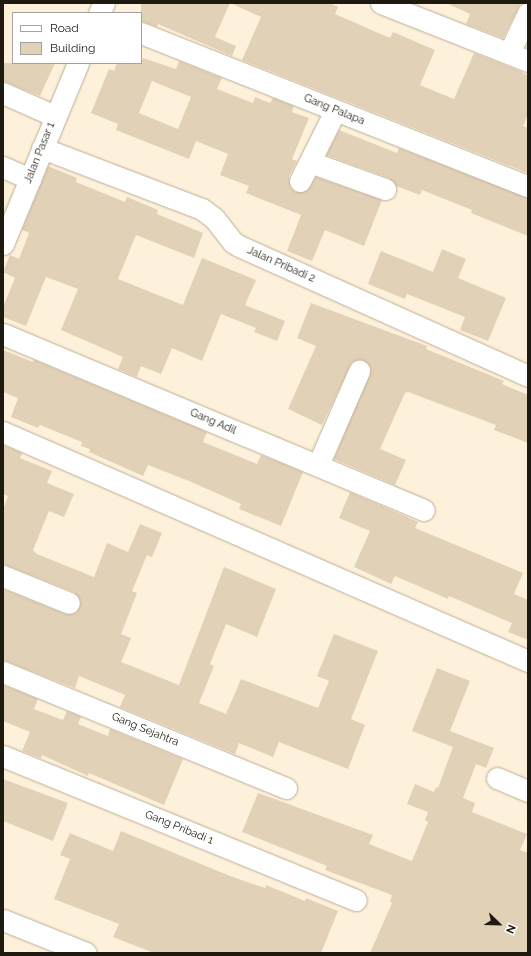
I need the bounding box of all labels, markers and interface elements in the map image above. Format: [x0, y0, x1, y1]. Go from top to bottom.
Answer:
legend [12, 12, 142, 64]
text: Road [50, 21, 79, 35]
text: Building [50, 41, 96, 55]
street label: Gang Palapa [302, 92, 366, 128]
street label: Jalan Pasar 1 [22, 120, 58, 186]
street label: Jalan Pribadi 2 [245, 244, 317, 286]
street label: Gang Adil [188, 406, 238, 438]
street label: Gang Sejahtra [109, 711, 181, 749]
street label: Gang Pribadi 1 [143, 808, 215, 848]
north arrow [479, 904, 519, 944]
text: N [503, 922, 518, 935]

